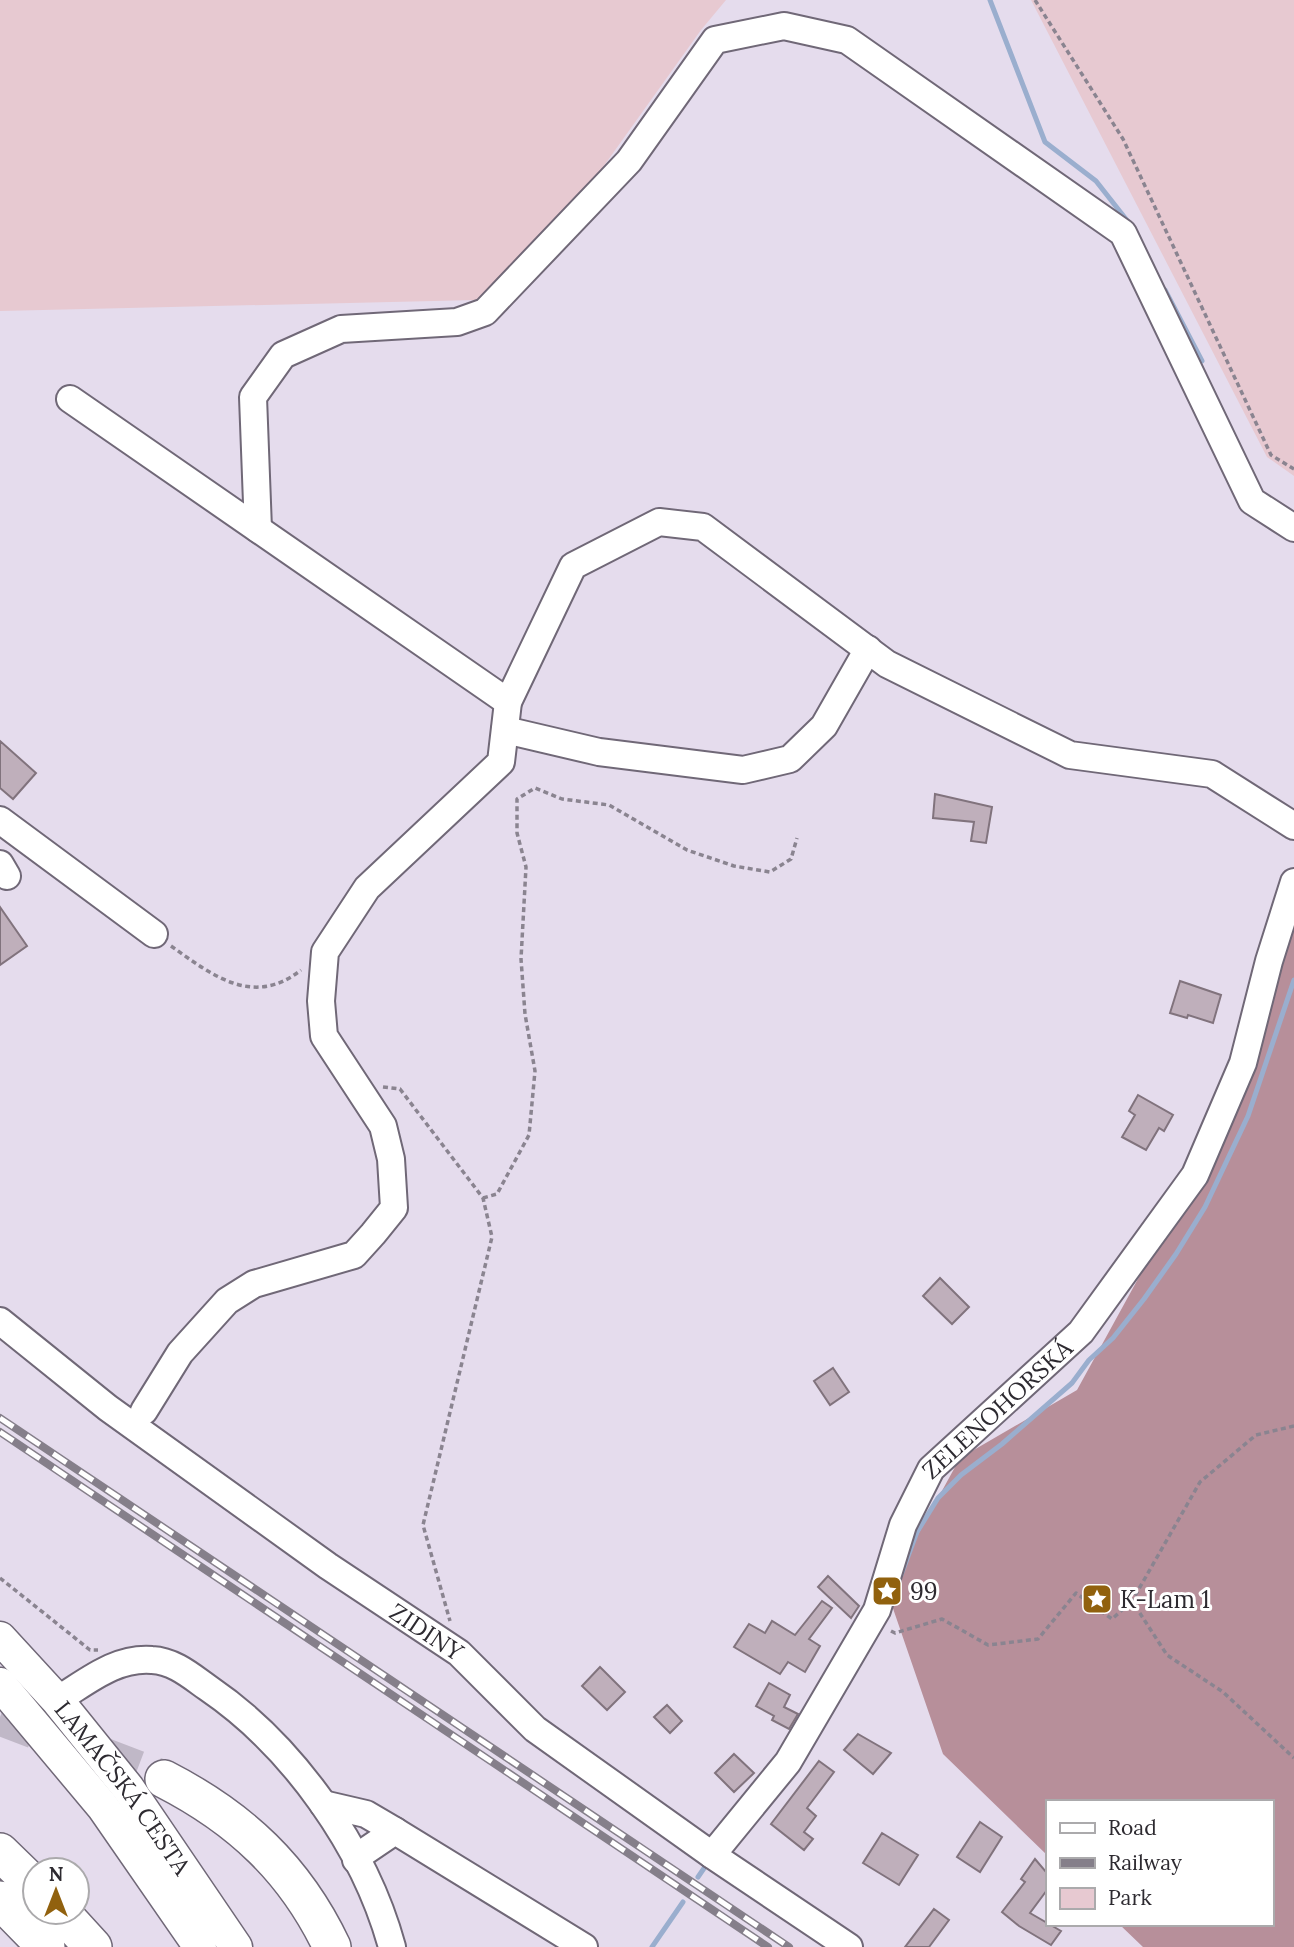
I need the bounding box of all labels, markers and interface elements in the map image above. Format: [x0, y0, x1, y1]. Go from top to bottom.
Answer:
street label: ZELENOHORSKÁ [915, 1332, 1079, 1485]
place icon: 99 [870, 1574, 904, 1608]
place label: 99 [910, 1576, 938, 1607]
place icon: K-Lam 1 [1080, 1582, 1114, 1616]
place label: K-Lam 1 [1120, 1584, 1210, 1615]
street label: ZIDINY [384, 1596, 470, 1668]
street label: LAMAČSKÁ CESTA [48, 1694, 198, 1881]
legend [1046, 1800, 1273, 1926]
text: Road [1108, 1814, 1157, 1841]
text: Railway [1108, 1849, 1182, 1876]
north arrow [21, 1856, 91, 1926]
text: N [49, 1862, 64, 1886]
text: Park [1108, 1884, 1152, 1911]

